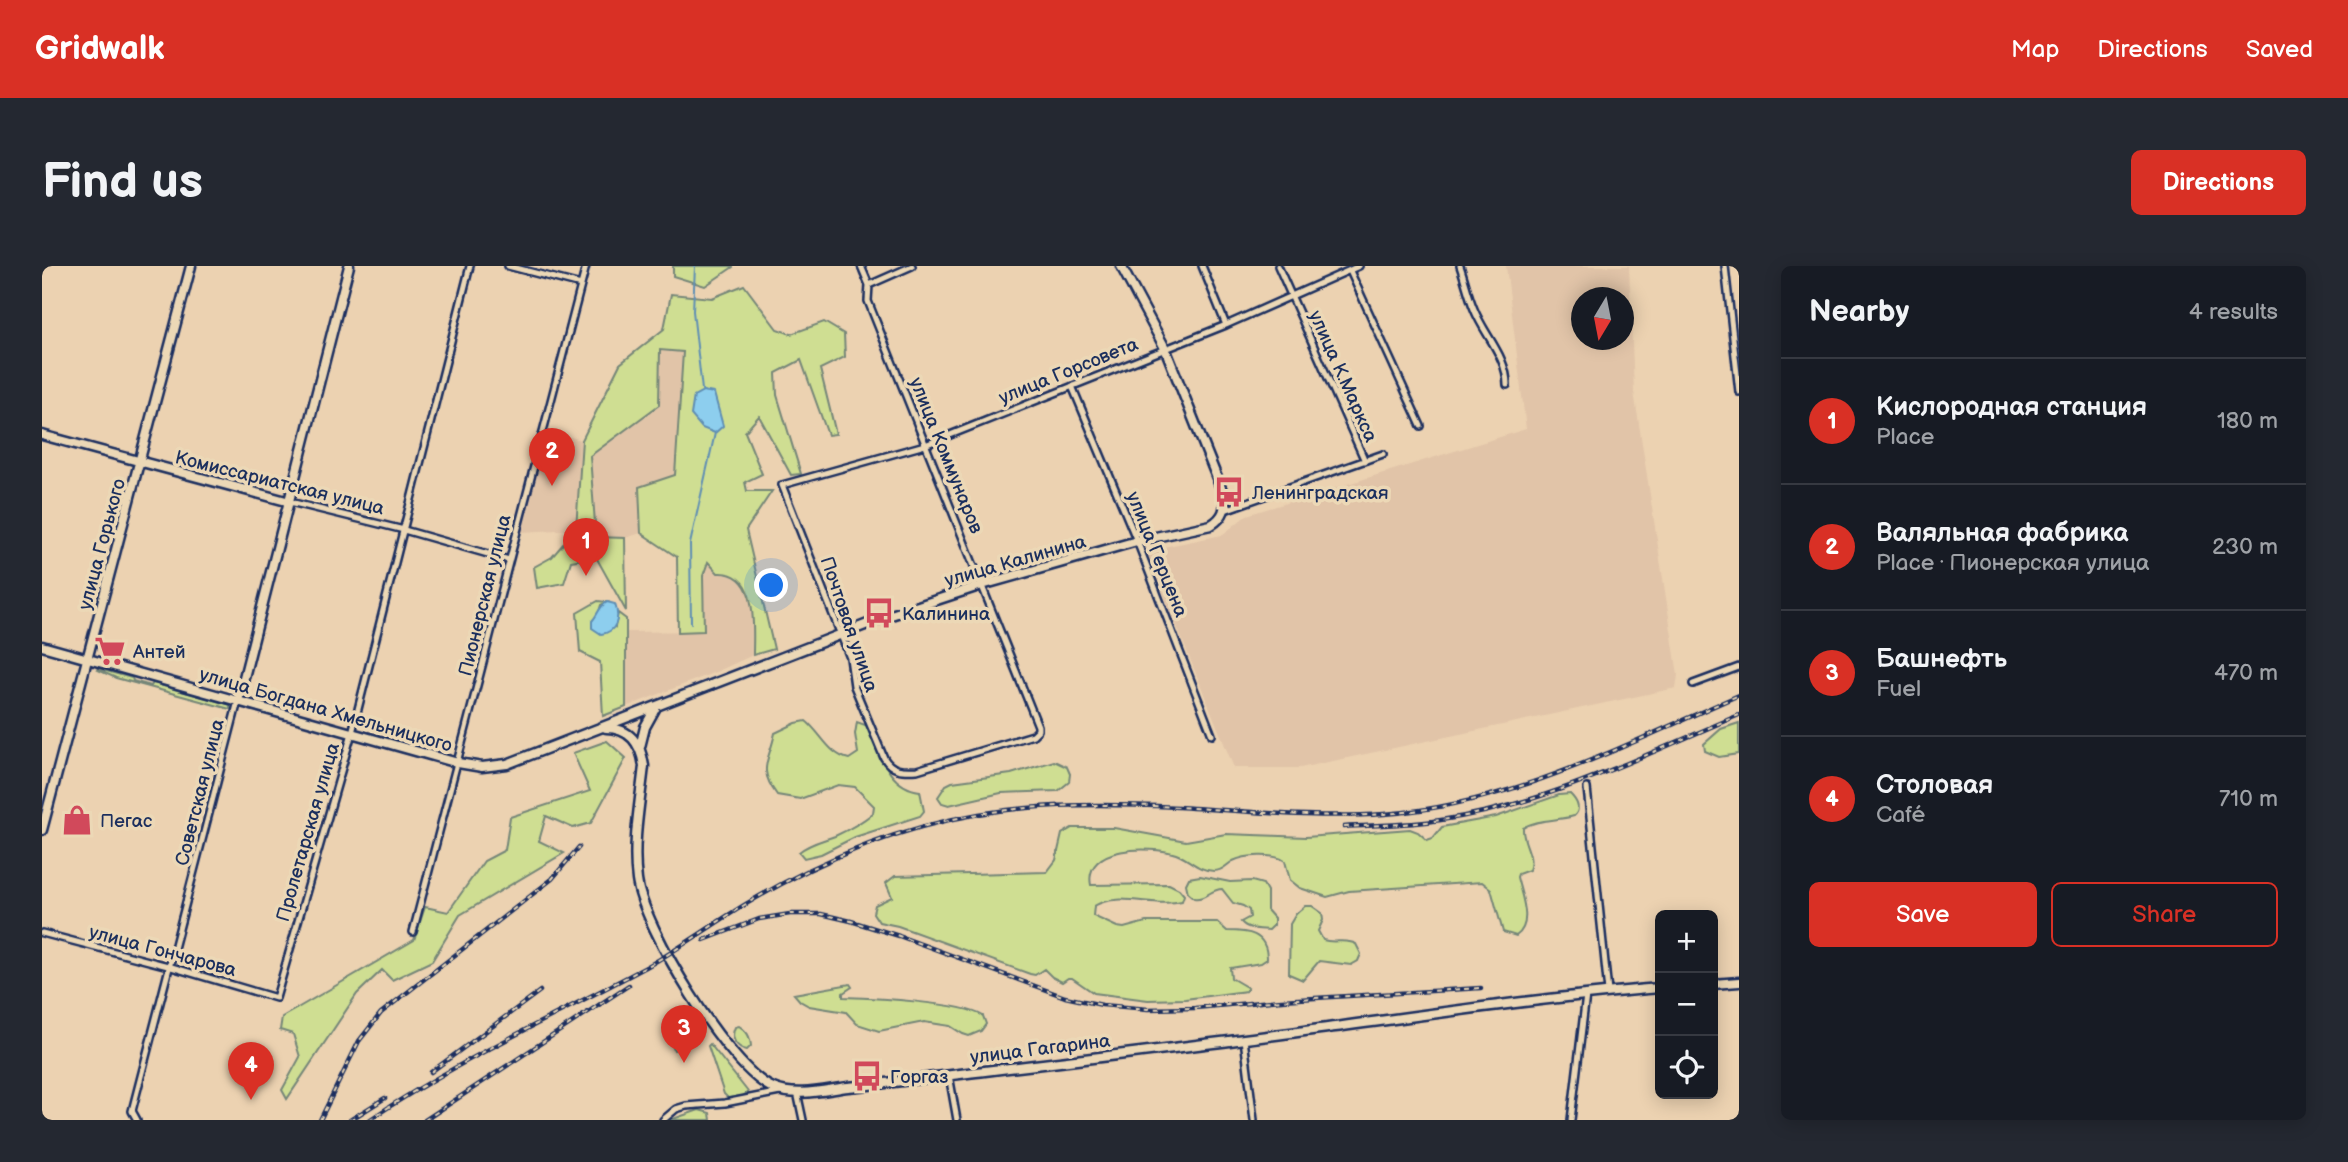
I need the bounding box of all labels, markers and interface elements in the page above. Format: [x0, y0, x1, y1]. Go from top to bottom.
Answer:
text: Gridwalk [35, 29, 165, 69]
text: Map [2011, 35, 2059, 64]
text: Directions [2097, 35, 2208, 64]
text: Saved [2246, 35, 2313, 64]
button: Directions [2131, 150, 2306, 215]
text: Find us [42, 153, 203, 212]
north arrow [1571, 287, 1634, 350]
text: Nearby [1809, 294, 1909, 330]
text: 4 results [2189, 298, 2278, 326]
street label: улица К.Маркса [1303, 307, 1382, 446]
street label: улица Горсовета [996, 333, 1142, 410]
street label: улица Коммунаров [904, 374, 987, 537]
text: Кислородная станция [1876, 392, 2147, 423]
text: 1 [1827, 407, 1837, 435]
text: 180 m [2217, 407, 2278, 435]
text: Place [1876, 423, 1934, 451]
pin: 2 [529, 428, 575, 486]
street label: Комиссариатская улица [173, 446, 387, 521]
bus stop icon: Ленинградская [1212, 475, 1246, 509]
street label: улица Горького [74, 476, 131, 612]
place label: Ленинградская [1251, 482, 1389, 505]
street label: улица Герцена [1121, 488, 1192, 621]
street label: Пионерская улица [454, 512, 517, 678]
pin: 1 [563, 518, 609, 576]
text: Валяльная фабрика [1876, 518, 2128, 549]
street label: улица Калинина [942, 530, 1089, 593]
text: 2 [1825, 533, 1839, 561]
text: 230 m [2212, 533, 2278, 561]
text: Place · Пионерская улица [1876, 549, 2150, 577]
street label: Почтовая улица [815, 554, 883, 695]
your location [754, 568, 788, 602]
bus stop icon: Калинина [862, 596, 896, 630]
place label: Калинина [902, 603, 990, 626]
supermarket icon: Антей [93, 634, 127, 668]
place label: Антей [132, 641, 186, 664]
text: Башнефть [1876, 644, 2007, 675]
text: 3 [1825, 659, 1839, 687]
text: 470 m [2214, 659, 2278, 687]
street label: улица Богдана Хмельницкого [196, 663, 455, 758]
text: Fuel [1876, 675, 1921, 703]
street label: Советская улица [171, 717, 230, 868]
street label: Пролетарская улица [272, 740, 345, 925]
text: Столовая [1876, 770, 1993, 801]
text: 4 [1825, 785, 1839, 813]
text: 710 m [2219, 785, 2278, 813]
text: Café [1876, 801, 1925, 829]
shop icon: Пегас [60, 803, 94, 837]
place label: Пегас [100, 810, 153, 833]
button: Save [1809, 882, 2037, 947]
button: Share [2051, 882, 2278, 947]
map controls [1655, 910, 1718, 1099]
button: + [1655, 910, 1718, 973]
street label: улица Гончарова [86, 921, 239, 982]
button: − [1655, 973, 1718, 1036]
pin: 3 [661, 1005, 707, 1063]
street label: улица Гагарина [969, 1029, 1112, 1069]
button: locate [1655, 1036, 1718, 1099]
pin: 4 [228, 1042, 274, 1100]
bus stop icon: Горгаз [850, 1059, 884, 1093]
place label: Горгаз [890, 1066, 948, 1089]

